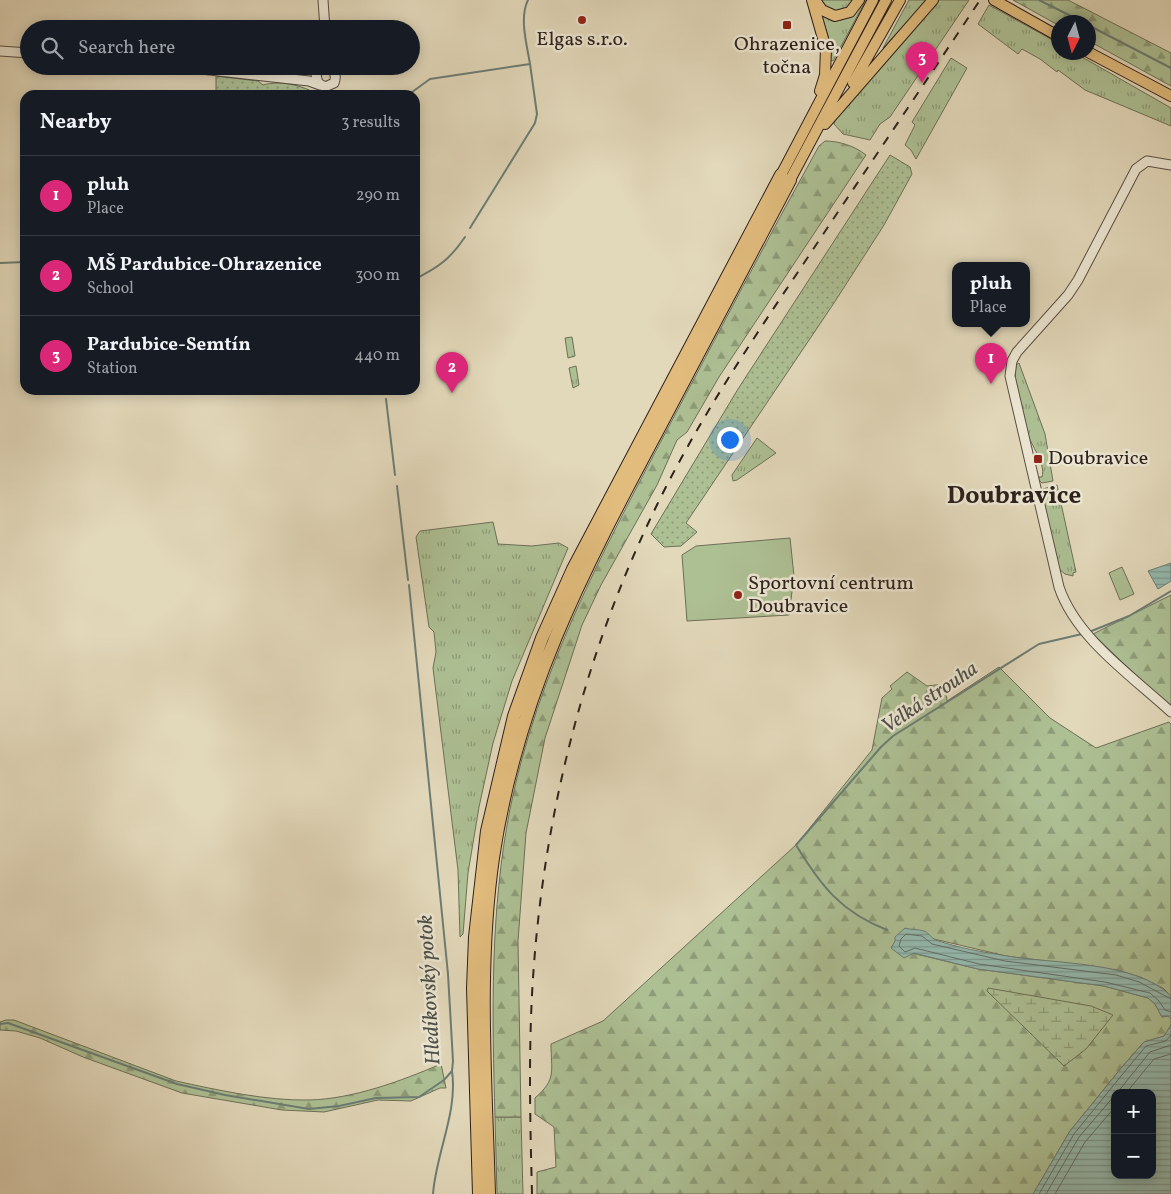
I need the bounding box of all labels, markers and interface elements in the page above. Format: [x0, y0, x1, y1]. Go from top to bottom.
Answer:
marker: Elgas s.r.o. [576, 14, 588, 26]
north arrow [1051, 15, 1096, 60]
marker: Ohrazenice, točna [781, 19, 793, 31]
search box [20, 20, 420, 75]
place label: Elgas s.r.o. [536, 26, 628, 54]
place label: Ohrazenice, točna [734, 31, 840, 82]
icon: search [38, 34, 66, 62]
text: Search here [78, 35, 175, 61]
pin: 3 [906, 42, 938, 83]
text: Nearby [40, 108, 111, 137]
text: 3 results [341, 112, 400, 134]
text: pluh [87, 172, 129, 198]
text: 1 [53, 185, 59, 207]
text: 290 m [356, 185, 400, 207]
text: Place [87, 198, 124, 220]
text: MŠ Pardubice-Ohrazenice [87, 252, 322, 278]
popup [952, 262, 1030, 327]
text: 2 [52, 265, 60, 287]
text: 300 m [355, 265, 400, 287]
text: pluh [970, 271, 1012, 297]
text: School [87, 278, 134, 300]
text: Place [970, 297, 1007, 319]
text: Pardubice-Semtín [87, 332, 251, 358]
pin: 1 [975, 343, 1007, 384]
text: 3 [52, 345, 60, 367]
text: 440 m [354, 345, 400, 367]
pin: 2 [436, 352, 468, 393]
text: Station [87, 358, 138, 380]
your location [717, 427, 743, 453]
place label: Doubravice [1048, 445, 1148, 473]
marker: Doubravice [1032, 453, 1044, 465]
district label: Doubravice [947, 479, 1081, 514]
place label: Sportovní centrum Doubravice [748, 570, 914, 621]
marker: Sportovní centrum Doubravice [732, 589, 744, 601]
water label: Velká strouha [876, 655, 984, 741]
water label: Hledíkovský potok [412, 914, 448, 1066]
map controls [1111, 1089, 1156, 1179]
button: + [1111, 1089, 1156, 1134]
button: − [1111, 1134, 1156, 1179]

